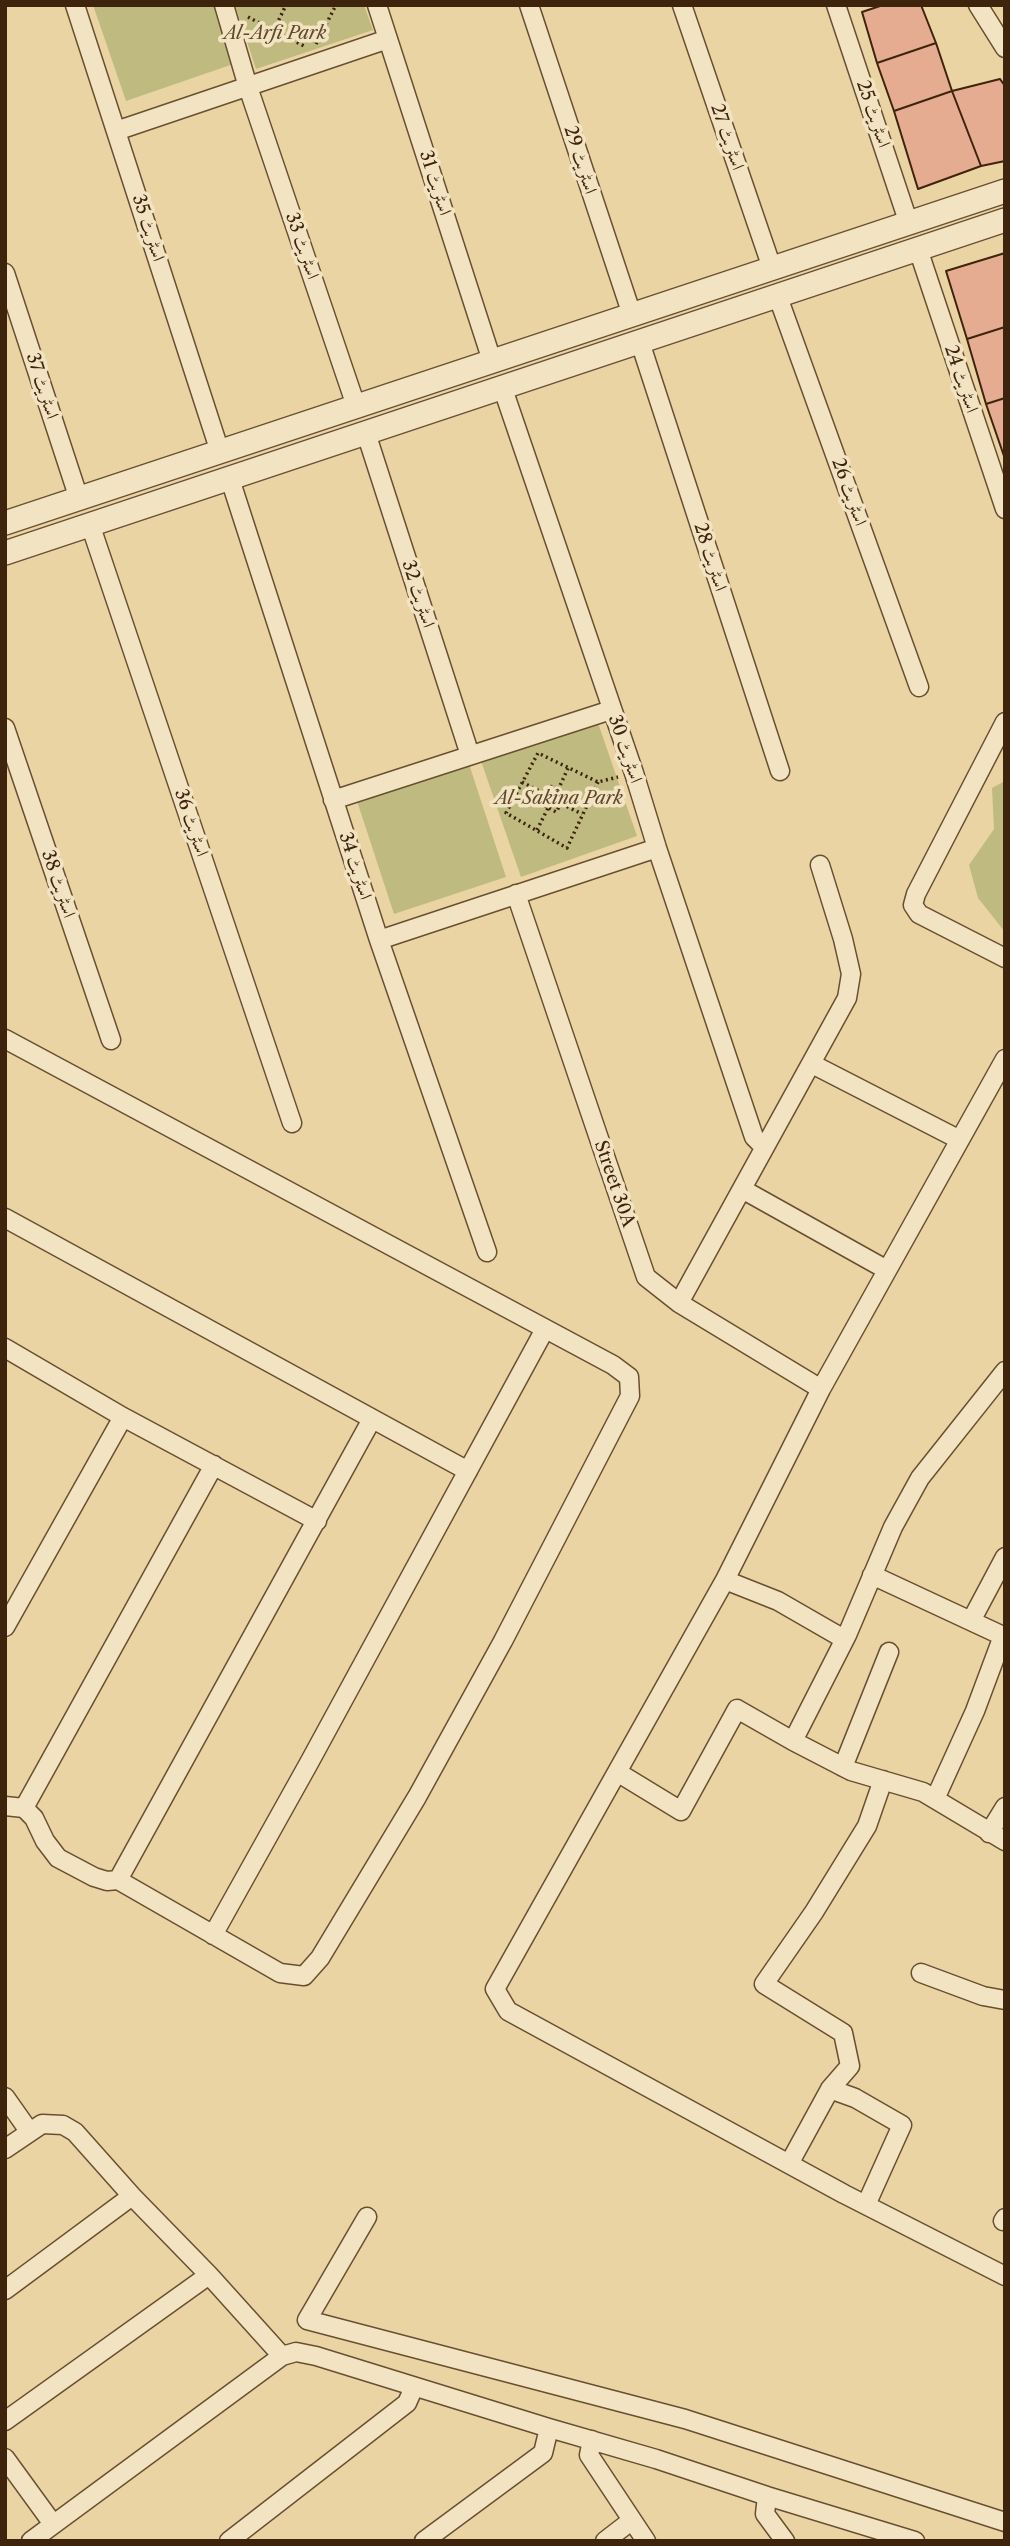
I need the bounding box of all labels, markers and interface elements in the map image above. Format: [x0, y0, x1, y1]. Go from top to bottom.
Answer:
park label: Al-Arfi Park [224, 23, 326, 45]
street label: اسٹریٹ 25 [851, 78, 895, 150]
street label: اسٹریٹ 27 [706, 101, 748, 173]
street label: اسٹریٹ 29 [559, 123, 601, 197]
street label: اسٹریٹ 31 [414, 148, 456, 218]
street label: اسٹریٹ 35 [127, 192, 169, 264]
street label: اسٹریٹ 33 [281, 210, 323, 282]
street label: اسٹریٹ 24 [939, 342, 983, 416]
street label: اسٹریٹ 37 [21, 350, 63, 422]
street label: اسٹریٹ 26 [827, 455, 871, 529]
street label: اسٹریٹ 28 [689, 520, 731, 594]
street label: اسٹریٹ 32 [397, 557, 439, 631]
street label: اسٹریٹ 30 [603, 712, 647, 786]
street label: اسٹریٹ 36 [169, 786, 213, 860]
park label: Al-Sakina Park [495, 788, 623, 810]
street label: اسٹریٹ 34 [334, 829, 376, 903]
street label: اسٹریٹ 38 [36, 847, 80, 921]
street label: Street 30A [589, 1138, 639, 1230]

